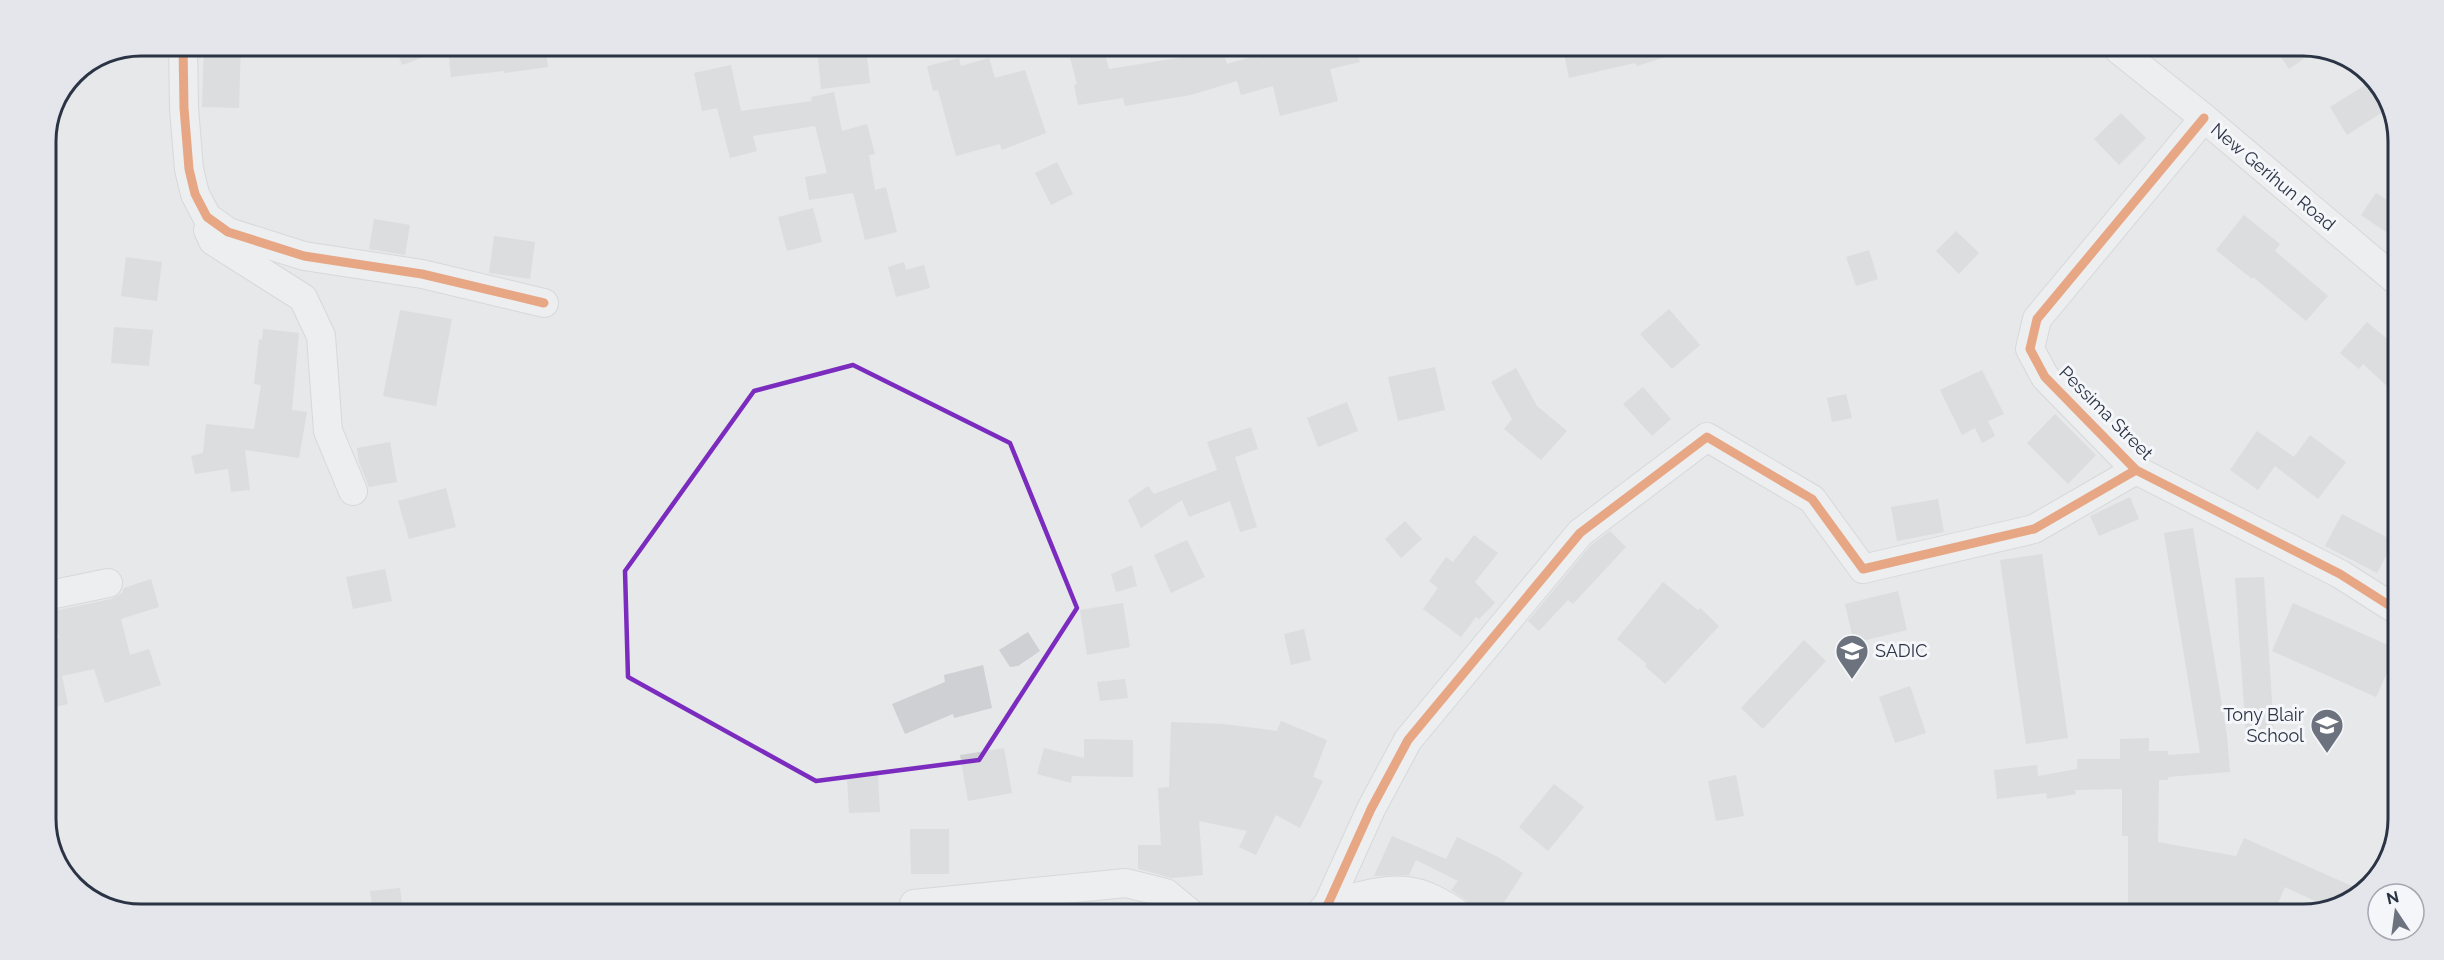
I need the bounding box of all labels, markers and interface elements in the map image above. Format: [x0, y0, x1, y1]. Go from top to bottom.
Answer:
street label: New Gerihun Road [2207, 118, 2340, 235]
street label: Pessima Street [2055, 361, 2158, 464]
school or university icon: SADIC [1834, 633, 1870, 680]
place label: SADIC [1875, 640, 1928, 661]
place label: Tony Blair School [2223, 704, 2305, 746]
school or university icon: Tony Blair School [2309, 707, 2345, 754]
north arrow [2366, 882, 2426, 942]
text: N [2385, 887, 2401, 909]

